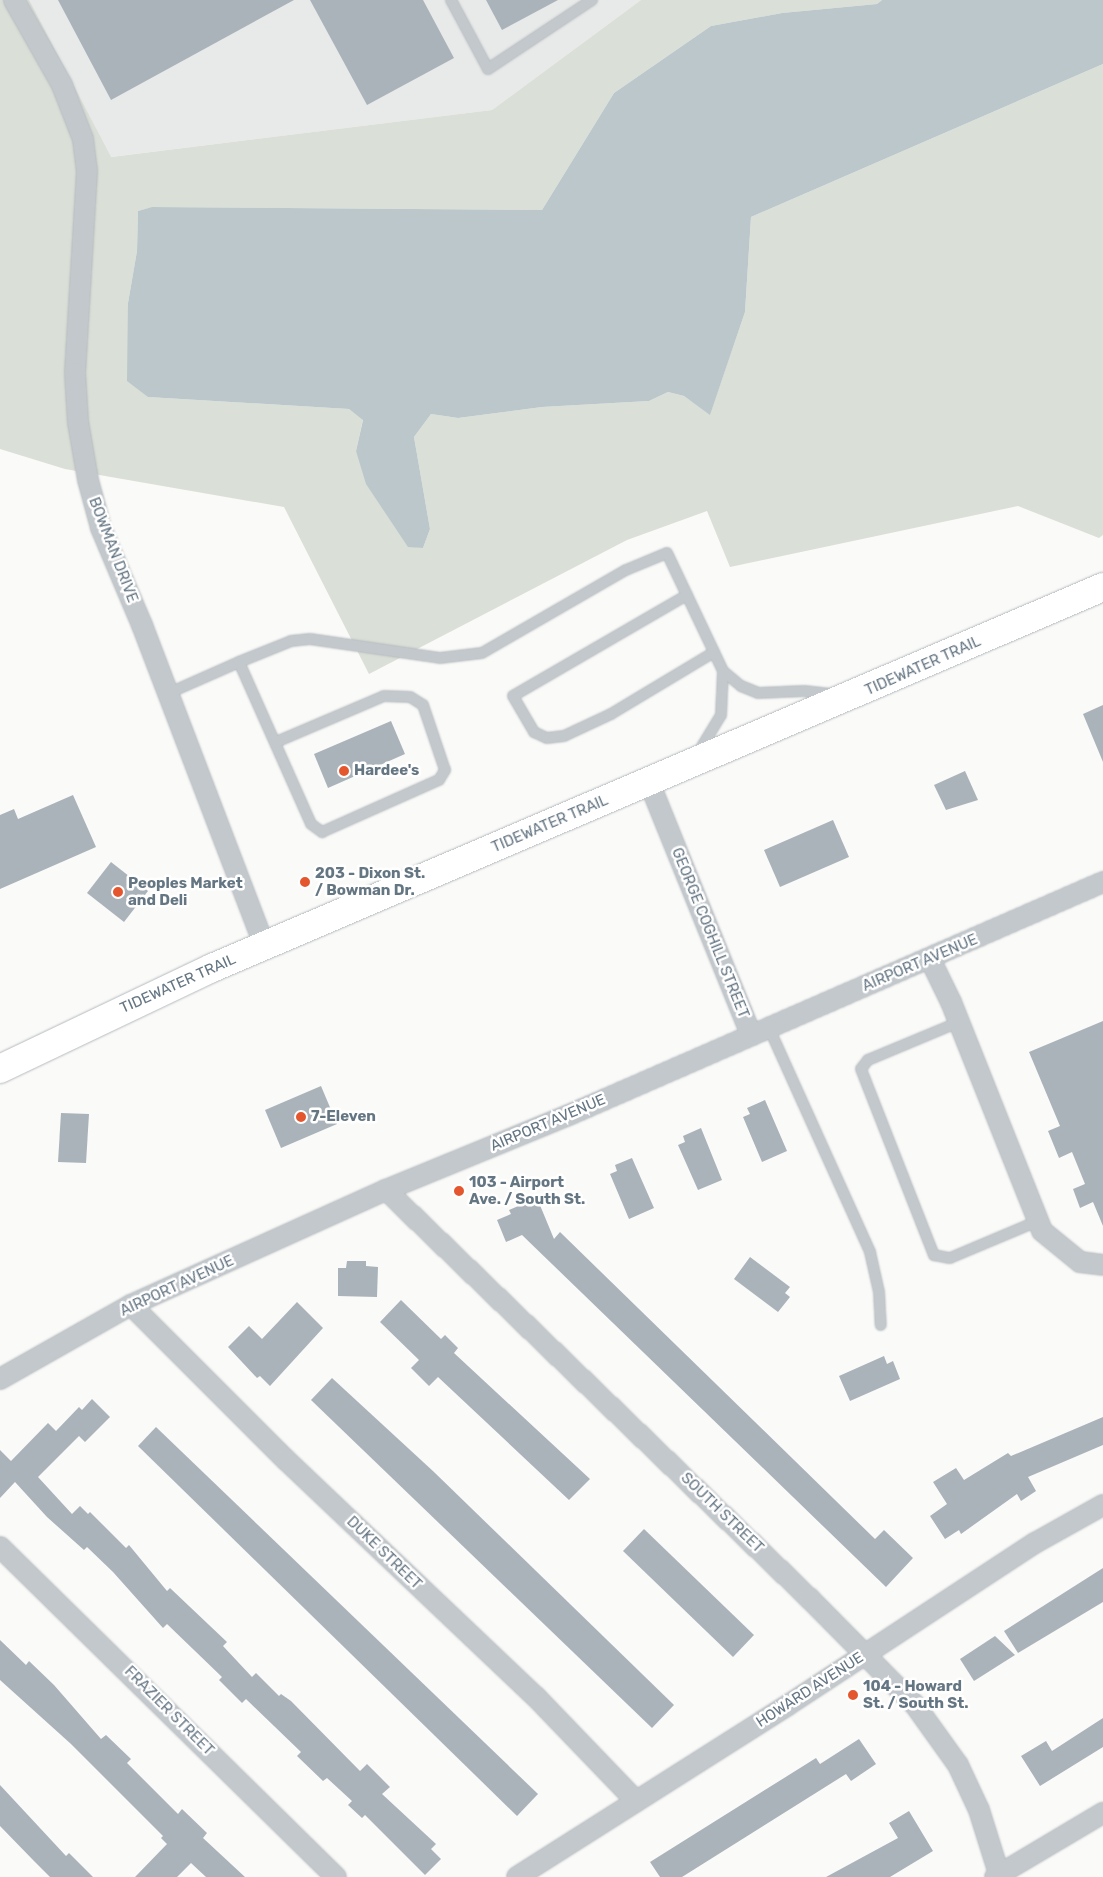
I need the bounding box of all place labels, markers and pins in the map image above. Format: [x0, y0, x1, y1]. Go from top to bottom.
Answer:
place label: Hardee's [354, 762, 419, 780]
marker: Hardee's [338, 765, 350, 777]
place label: 203 - Dixon St. / Bowman Dr. [315, 864, 425, 899]
place label: Peoples Market and Deli [128, 874, 243, 909]
marker: 203 - Dixon St. / Bowman Dr. [299, 876, 311, 888]
marker: Peoples Market and Deli [112, 886, 124, 898]
place label: 7-Eleven [311, 1108, 376, 1126]
marker: 7-Eleven [295, 1111, 307, 1123]
place label: 103 - Airport Ave. / South St. [469, 1173, 585, 1208]
marker: 103 - Airport Ave. / South St. [453, 1185, 465, 1197]
place label: 104 - Howard St. / South St. [863, 1677, 968, 1712]
marker: 104 - Howard St. / South St. [847, 1689, 859, 1701]

